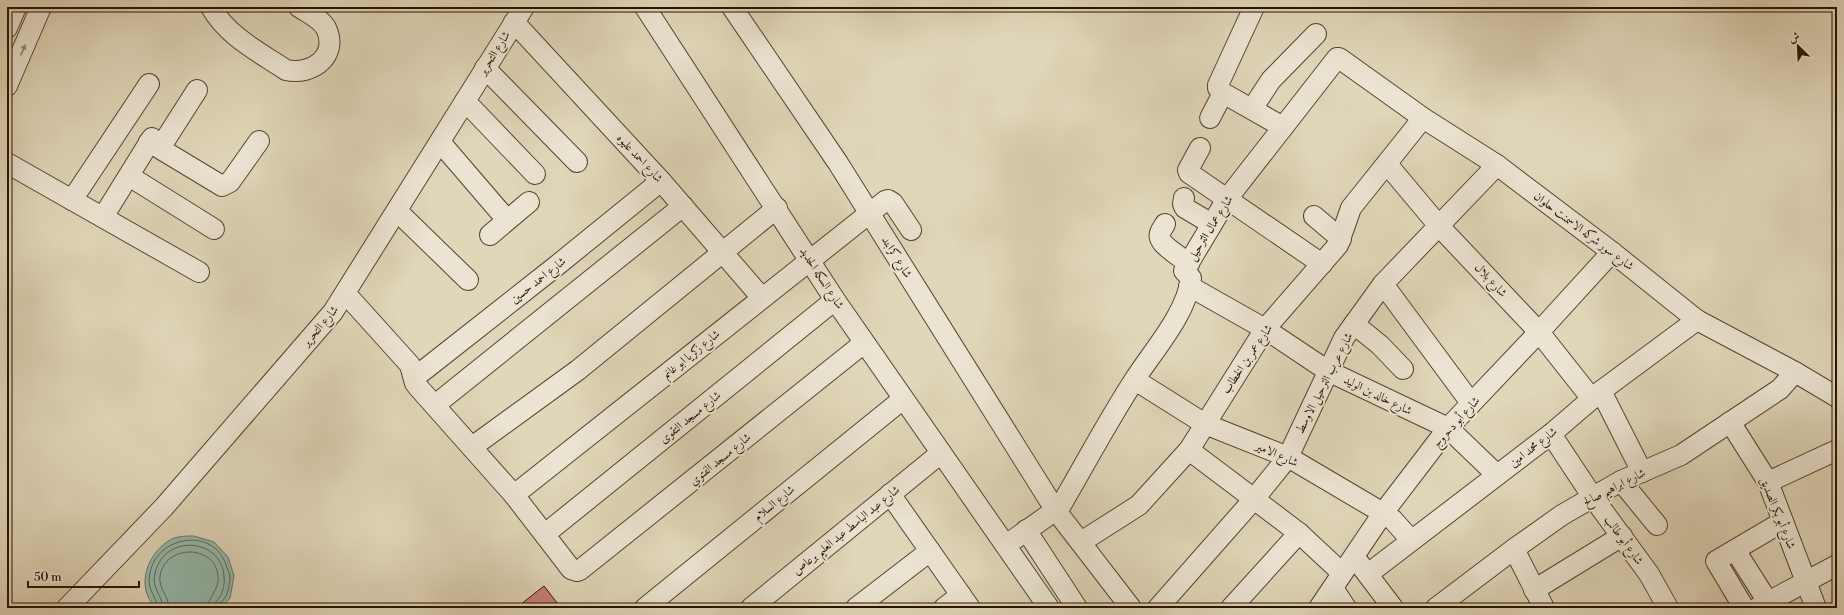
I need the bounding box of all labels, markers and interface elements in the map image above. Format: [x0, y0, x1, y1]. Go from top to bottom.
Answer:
north arrow [1778, 26, 1818, 66]
street label: شارع التحرير [474, 28, 516, 81]
text: ش [1787, 29, 1802, 46]
one-way arrow [20, 43, 26, 55]
street label: شارع احمد عليوه [611, 131, 666, 188]
street label: شارع سور شركه الاسمنت حلوان [1529, 188, 1638, 276]
street label: شارع عمال الترحيل [1184, 193, 1239, 265]
street label: شارع كرابند [875, 234, 915, 283]
street label: شارع السكه الحديد [794, 245, 847, 314]
street label: شارع احمد حسين [507, 254, 571, 309]
street label: شارع بلال [1469, 260, 1510, 303]
street label: شارع التحرير [298, 303, 344, 353]
street label: شارع عمر بن الخطاب [1219, 322, 1279, 399]
street label: شارع زكريا ابو غانم [660, 327, 725, 384]
street label: شارع عرب الترحيل الاوسط [1292, 330, 1359, 438]
street label: شارع خالد بن الوليد [1340, 372, 1415, 421]
street label: شارع مسجد التقوى [657, 388, 726, 449]
street label: شارع أبو دحروج [1429, 393, 1486, 453]
street label: شارع محمد امين [1506, 424, 1562, 473]
street label: شارع مسجد الفتوي [687, 430, 756, 491]
street label: شارع الامير [1250, 438, 1301, 473]
street label: شارع ابراهيم صالح [1580, 465, 1650, 513]
street label: شارع أبو بكر الصديق [1754, 475, 1800, 553]
street label: شارع السلام [751, 482, 800, 527]
street label: شارع عبد الباسط عبد العليم برعاص [790, 482, 906, 581]
street label: شارع أبو طالب [1598, 512, 1647, 570]
scale bar [28, 563, 139, 589]
text: 50 m [34, 570, 62, 585]

